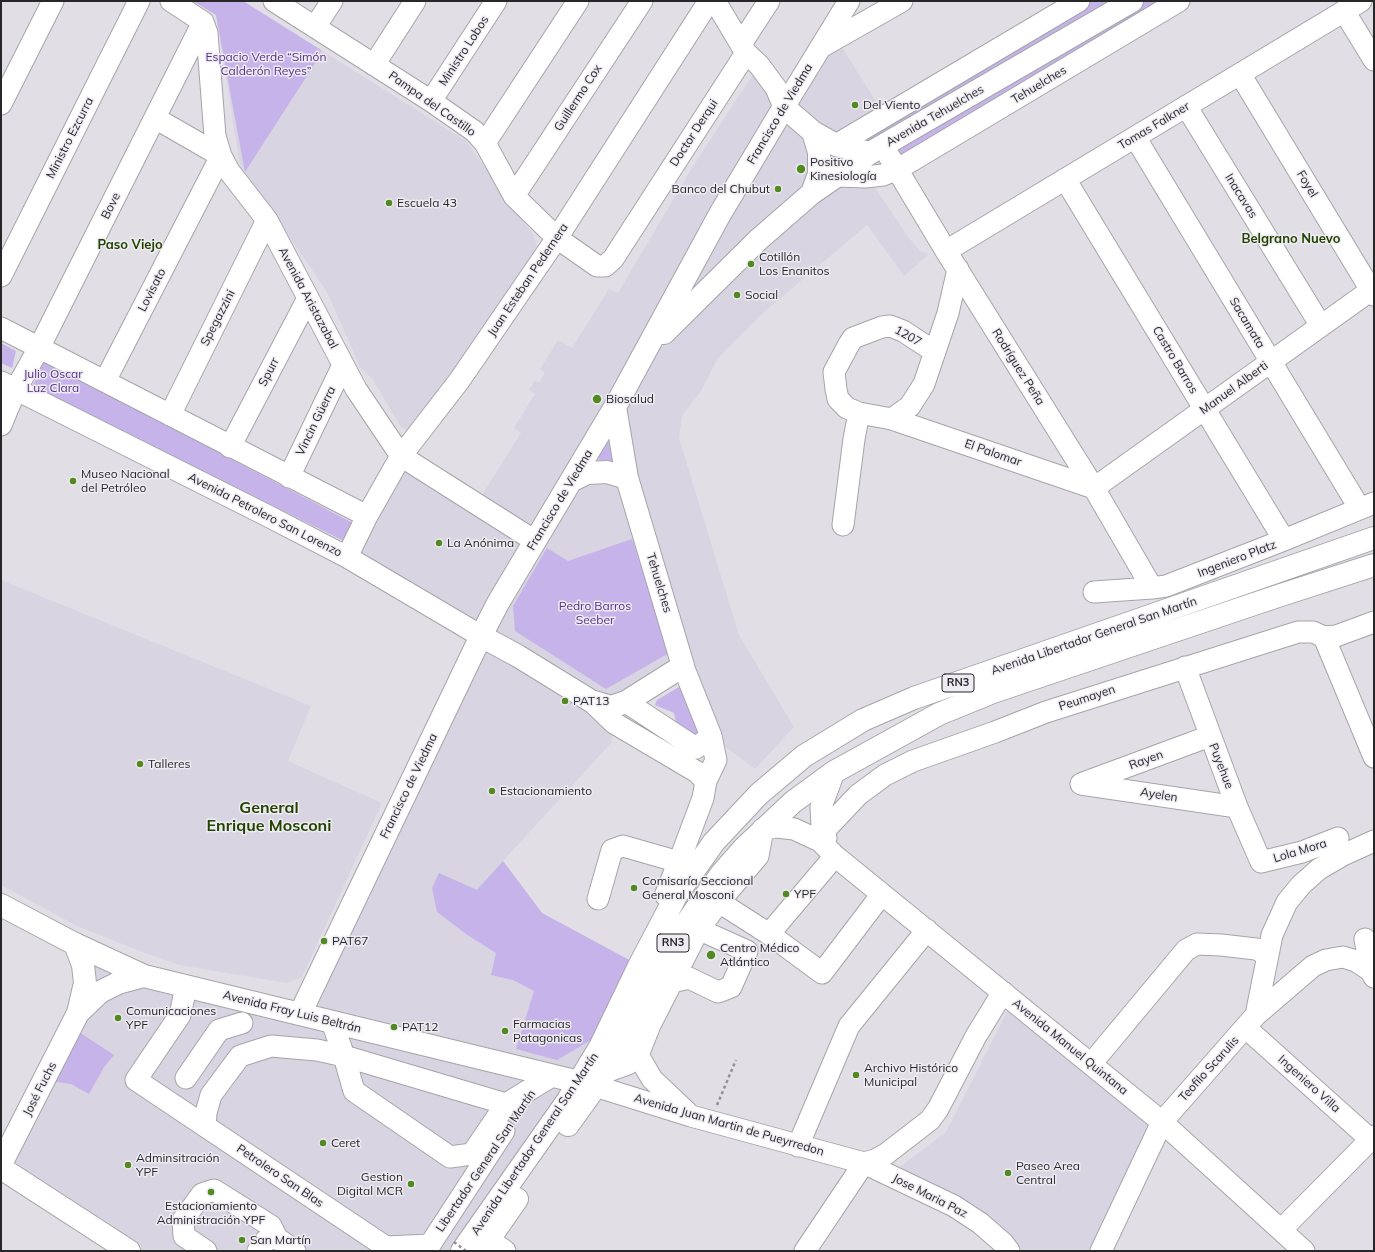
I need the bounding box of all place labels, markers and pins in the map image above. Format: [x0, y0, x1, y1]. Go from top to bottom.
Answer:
place label: Del Viento [863, 98, 920, 112]
marker: Del Viento [850, 100, 860, 110]
place label: Positivo Kinesiología [810, 155, 877, 183]
marker: Positivo Kinesiología [795, 163, 807, 175]
place label: Banco del Chubut [672, 182, 770, 196]
marker: Banco del Chubut [773, 184, 783, 194]
place label: Escuela 43 [397, 196, 457, 210]
marker: Escuela 43 [384, 198, 394, 208]
place label: Cotillón Los Enanitos [759, 250, 830, 278]
marker: Cotillón Los Enanitos [746, 259, 756, 269]
place label: Social [745, 288, 778, 302]
marker: Social [732, 290, 742, 300]
place label: Biosalud [606, 392, 654, 406]
marker: Biosalud [591, 393, 603, 405]
place label: Museo Nacional del Petróleo [81, 467, 170, 495]
marker: Museo Nacional del Petróleo [68, 476, 78, 486]
place label: La Anónima [447, 536, 514, 550]
marker: La Anónima [434, 538, 444, 548]
place label: PAT13 [573, 694, 610, 708]
marker: PAT13 [560, 696, 570, 706]
place label: Talleres [148, 757, 191, 771]
marker: Talleres [135, 759, 145, 769]
place label: Estacionamiento [500, 784, 592, 798]
marker: Estacionamiento [487, 786, 497, 796]
place label: Comisaría Seccional General Mosconi [642, 874, 753, 902]
marker: Comisaría Seccional General Mosconi [629, 883, 639, 893]
place label: YPF [794, 887, 816, 901]
marker: YPF [781, 889, 791, 899]
place label: PAT67 [332, 934, 369, 948]
marker: PAT67 [319, 936, 329, 946]
place label: Centro Médico Atlántico [720, 941, 799, 969]
marker: Centro Médico Atlántico [705, 949, 717, 961]
place label: Comunicaciones YPF [126, 1004, 216, 1032]
marker: Comunicaciones YPF [113, 1013, 123, 1023]
place label: Farmacias Patagonicas [513, 1017, 582, 1045]
place label: PAT12 [402, 1020, 439, 1034]
marker: PAT12 [389, 1022, 399, 1032]
marker: Farmacias Patagonicas [500, 1026, 510, 1036]
place label: Archivo Histórico Municipal [864, 1061, 958, 1089]
marker: Archivo Histórico Municipal [851, 1070, 861, 1080]
place label: Ceret [331, 1136, 360, 1150]
marker: Ceret [318, 1138, 328, 1148]
place label: Adminsitración YPF [136, 1151, 220, 1179]
place label: Paseo Area Central [1016, 1159, 1080, 1187]
marker: Adminsitración YPF [123, 1160, 133, 1170]
marker: Paseo Area Central [1003, 1168, 1013, 1178]
place label: Gestion Digital MCR [337, 1170, 403, 1198]
marker: Gestion Digital MCR [406, 1179, 416, 1189]
marker: Estacionamiento Administración YPF [206, 1187, 216, 1197]
place label: Estacionamiento Administración YPF [157, 1199, 265, 1227]
place label: San Martín [250, 1233, 311, 1247]
marker: San Martín [237, 1235, 247, 1245]

